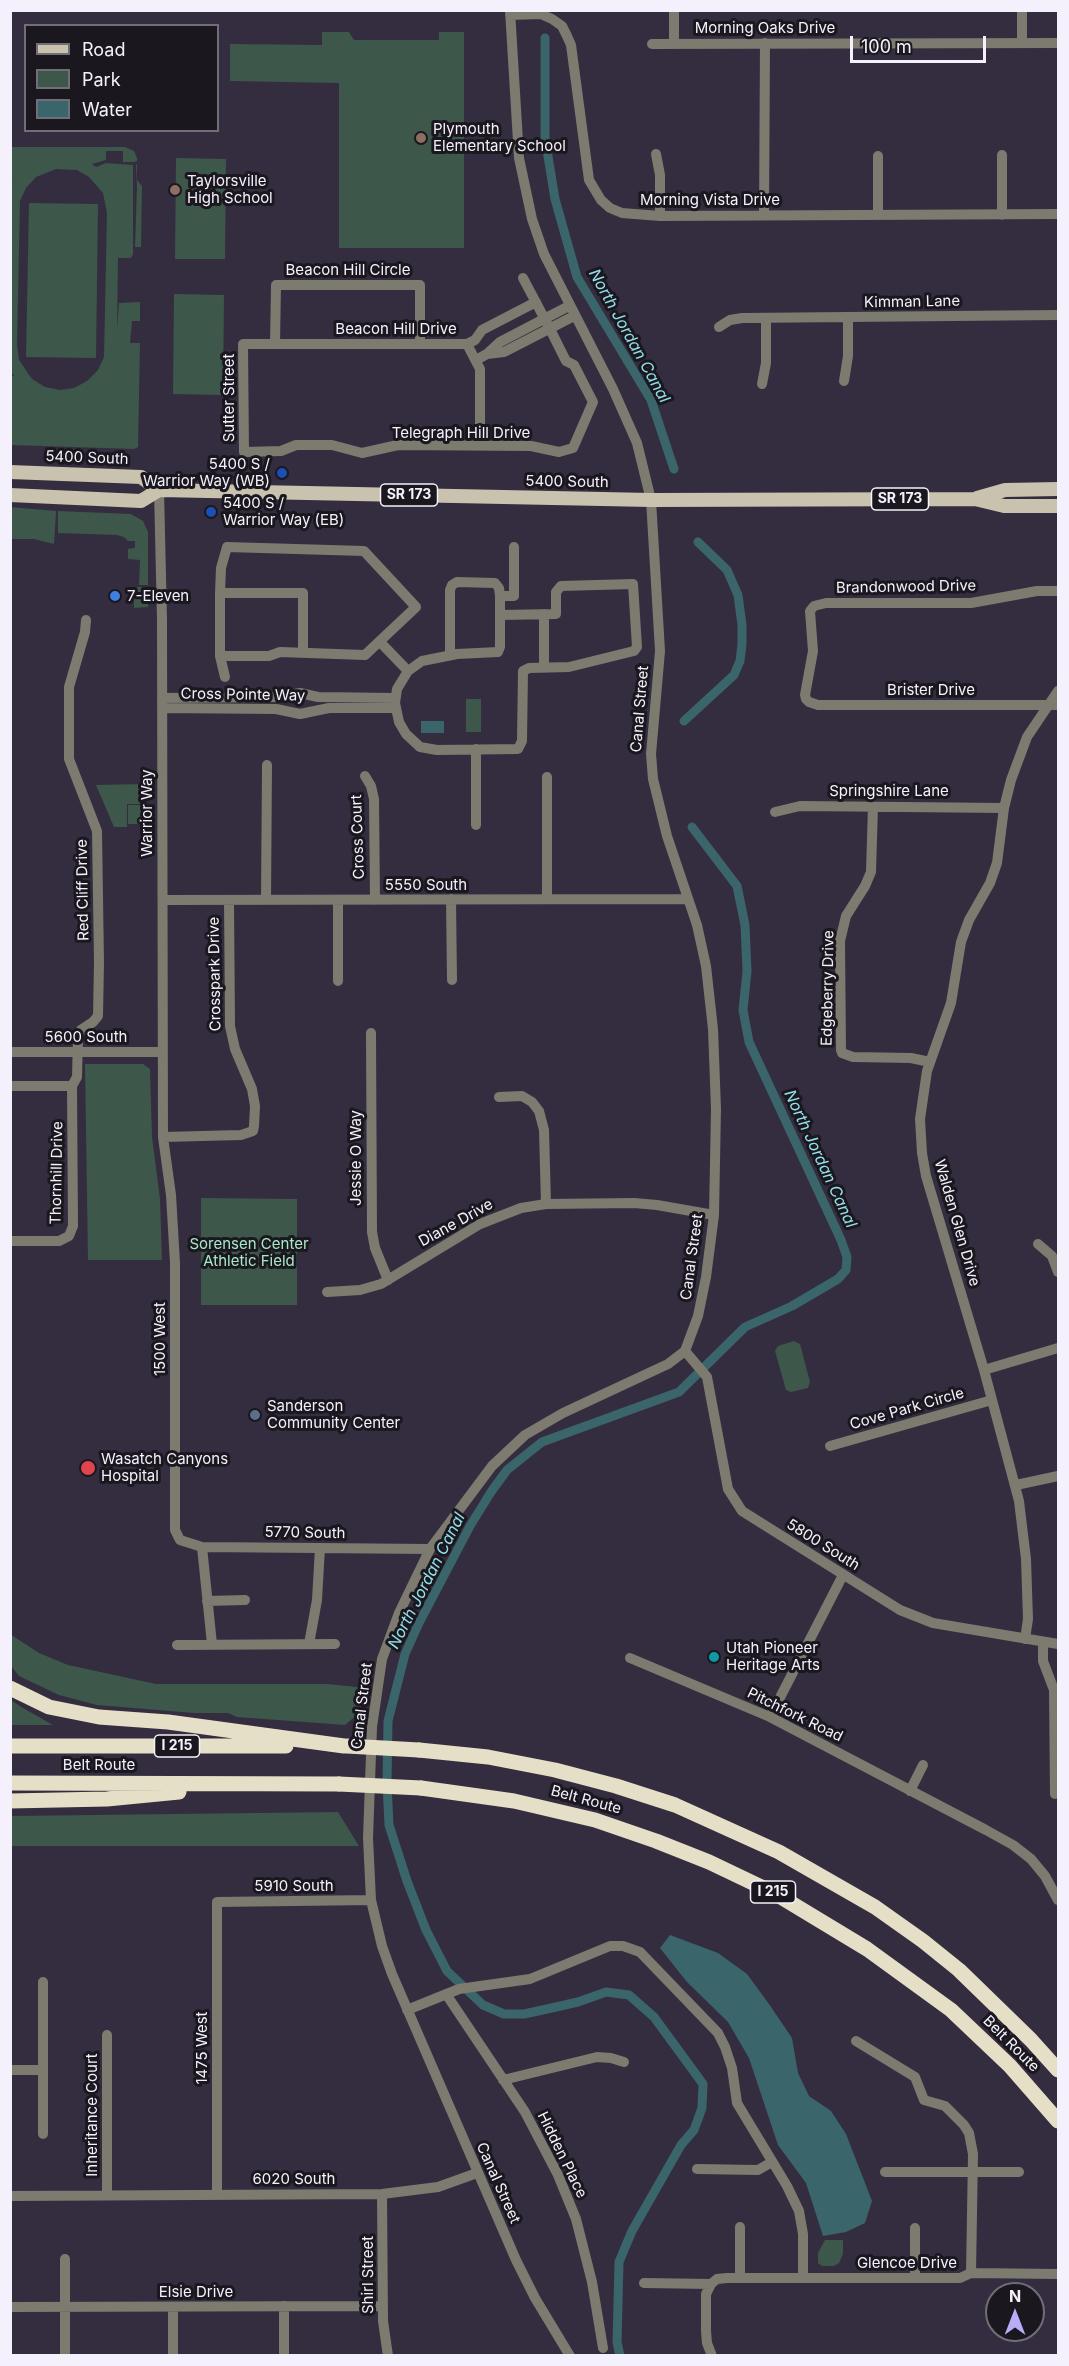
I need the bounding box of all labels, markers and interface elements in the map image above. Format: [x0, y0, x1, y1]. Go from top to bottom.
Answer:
street label: Morning Oaks Drive [695, 19, 835, 37]
legend [24, 24, 219, 132]
scale bar [853, 24, 990, 62]
text: 100 m [861, 36, 912, 57]
text: Road [82, 39, 125, 60]
text: Park [82, 69, 121, 90]
text: Water [82, 99, 132, 120]
place label: Plymouth Elementary School [433, 120, 566, 155]
marker: Plymouth Elementary School [414, 131, 428, 145]
place label: Taylorsville High School [187, 172, 273, 207]
marker: Taylorsville High School [168, 183, 182, 197]
street label: Morning Vista Drive [640, 191, 780, 209]
street label: Beacon Hill Circle [286, 261, 410, 279]
water label: North Jordan Canal [584, 266, 674, 406]
street label: Kimman Lane [864, 292, 960, 312]
street label: Beacon Hill Drive [335, 320, 457, 338]
street label: Sutter Street [220, 354, 238, 442]
street label: Telegraph Hill Drive [392, 424, 530, 442]
street label: 5400 South [45, 448, 129, 468]
place label: 5400 S / Warrior Way (WB) [143, 455, 270, 490]
marker: 5400 S / Warrior Way (WB) [275, 466, 289, 480]
street label: 5400 South [525, 472, 609, 492]
road number: SR 173 [380, 484, 438, 506]
road number: SR 173 [872, 488, 928, 510]
place label: 5400 S / Warrior Way (EB) [223, 494, 344, 529]
marker: 5400 S / Warrior Way (EB) [204, 505, 218, 519]
street label: Brandonwood Drive [836, 577, 976, 597]
place label: 7-Eleven [127, 587, 189, 605]
marker: 7-Eleven [108, 589, 122, 603]
street label: Canal Street [627, 665, 653, 753]
street label: Brister Drive [887, 681, 975, 699]
street label: Cross Pointe Way [180, 685, 306, 705]
street label: Warrior Way [138, 769, 156, 857]
street label: Springshire Lane [829, 782, 949, 800]
street label: Cross Court [348, 794, 368, 880]
street label: Red Cliff Drive [73, 839, 93, 941]
street label: 5550 South [385, 876, 467, 894]
street label: Crosspark Drive [205, 917, 225, 1031]
street label: Edgeberry Drive [818, 930, 838, 1046]
street label: 5600 South [45, 1028, 127, 1046]
water label: North Jordan Canal [780, 1087, 860, 1231]
street label: Jessie O Way [347, 1110, 365, 1206]
street label: Thornhill Drive [47, 1121, 67, 1225]
street label: Walden Glen Drive [930, 1158, 984, 1288]
street label: Diane Drive [416, 1195, 496, 1251]
street label: Canal Street [677, 1213, 707, 1301]
park label: Sorensen Center Athletic Field [189, 1235, 309, 1270]
street label: 1500 West [151, 1302, 169, 1376]
street label: Cove Park Circle [848, 1384, 966, 1434]
place label: Sanderson Community Center [267, 1397, 400, 1432]
marker: Sanderson Community Center [248, 1408, 262, 1422]
place label: Wasatch Canyons Hospital [101, 1450, 228, 1485]
marker: Wasatch Canyons Hospital [79, 1459, 97, 1477]
water label: North Jordan Canal [384, 1510, 470, 1652]
street label: 5800 South [783, 1515, 863, 1575]
street label: 5770 South [264, 1523, 346, 1543]
place label: Utah Pioneer Heritage Arts [726, 1639, 820, 1674]
marker: Utah Pioneer Heritage Arts [707, 1650, 721, 1664]
street label: Canal Street [348, 1662, 376, 1750]
street label: Pitchfork Road [744, 1684, 846, 1746]
road number: I 215 [154, 1735, 200, 1757]
street label: Belt Route [63, 1756, 135, 1774]
street label: Belt Route [549, 1782, 623, 1818]
street label: 5910 South [254, 1877, 334, 1895]
road number: I 215 [750, 1881, 796, 1903]
street label: 1475 West [193, 2011, 211, 2085]
street label: Belt Route [979, 2012, 1043, 2076]
street label: Inheritance Court [83, 2053, 101, 2177]
street label: Hidden Place [533, 2109, 591, 2201]
street label: Canal Street [472, 2140, 524, 2226]
street label: 6020 South [253, 2170, 335, 2188]
street label: Shirl Street [359, 2236, 377, 2314]
street label: Glencoe Drive [857, 2254, 957, 2272]
north arrow [985, 2282, 1045, 2342]
street label: Elsie Drive [159, 2283, 233, 2301]
text: N [1009, 2286, 1021, 2306]

